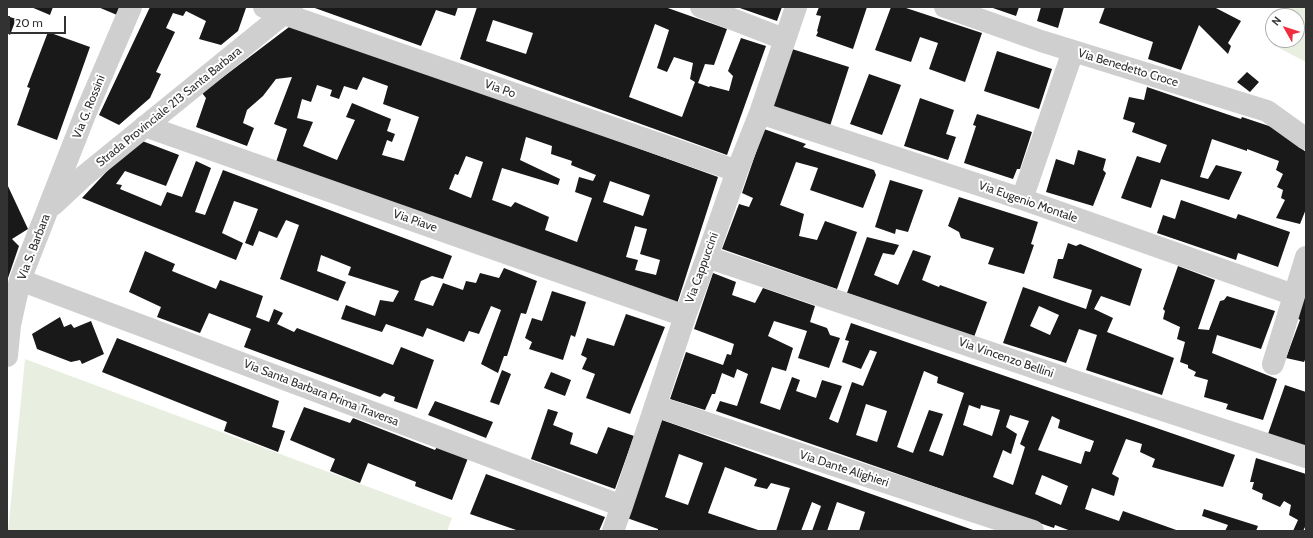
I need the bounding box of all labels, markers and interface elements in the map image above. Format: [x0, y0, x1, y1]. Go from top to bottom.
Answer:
scale bar [10, 8, 68, 34]
north arrow [1265, 8, 1305, 48]
text: N [1269, 14, 1284, 29]
text: 20 m [15, 15, 43, 30]
street label: Strada Provinciale 213 Santa Barbara [93, 44, 245, 170]
street label: Via Benedetto Croce [1076, 46, 1180, 90]
street label: Via G. Rossini [70, 73, 108, 141]
street label: Via Po [482, 77, 518, 101]
street label: Via Eugenio Montale [977, 178, 1079, 226]
street label: Via Piave [391, 207, 439, 235]
street label: Via S. Barbara [15, 212, 53, 282]
street label: Via Cappuccini [683, 231, 721, 305]
street label: Via Vincenzo Bellini [956, 335, 1056, 381]
street label: Via Santa Barbara Prima Traversa [241, 357, 401, 429]
street label: Via Dante Alighieri [798, 448, 890, 490]

